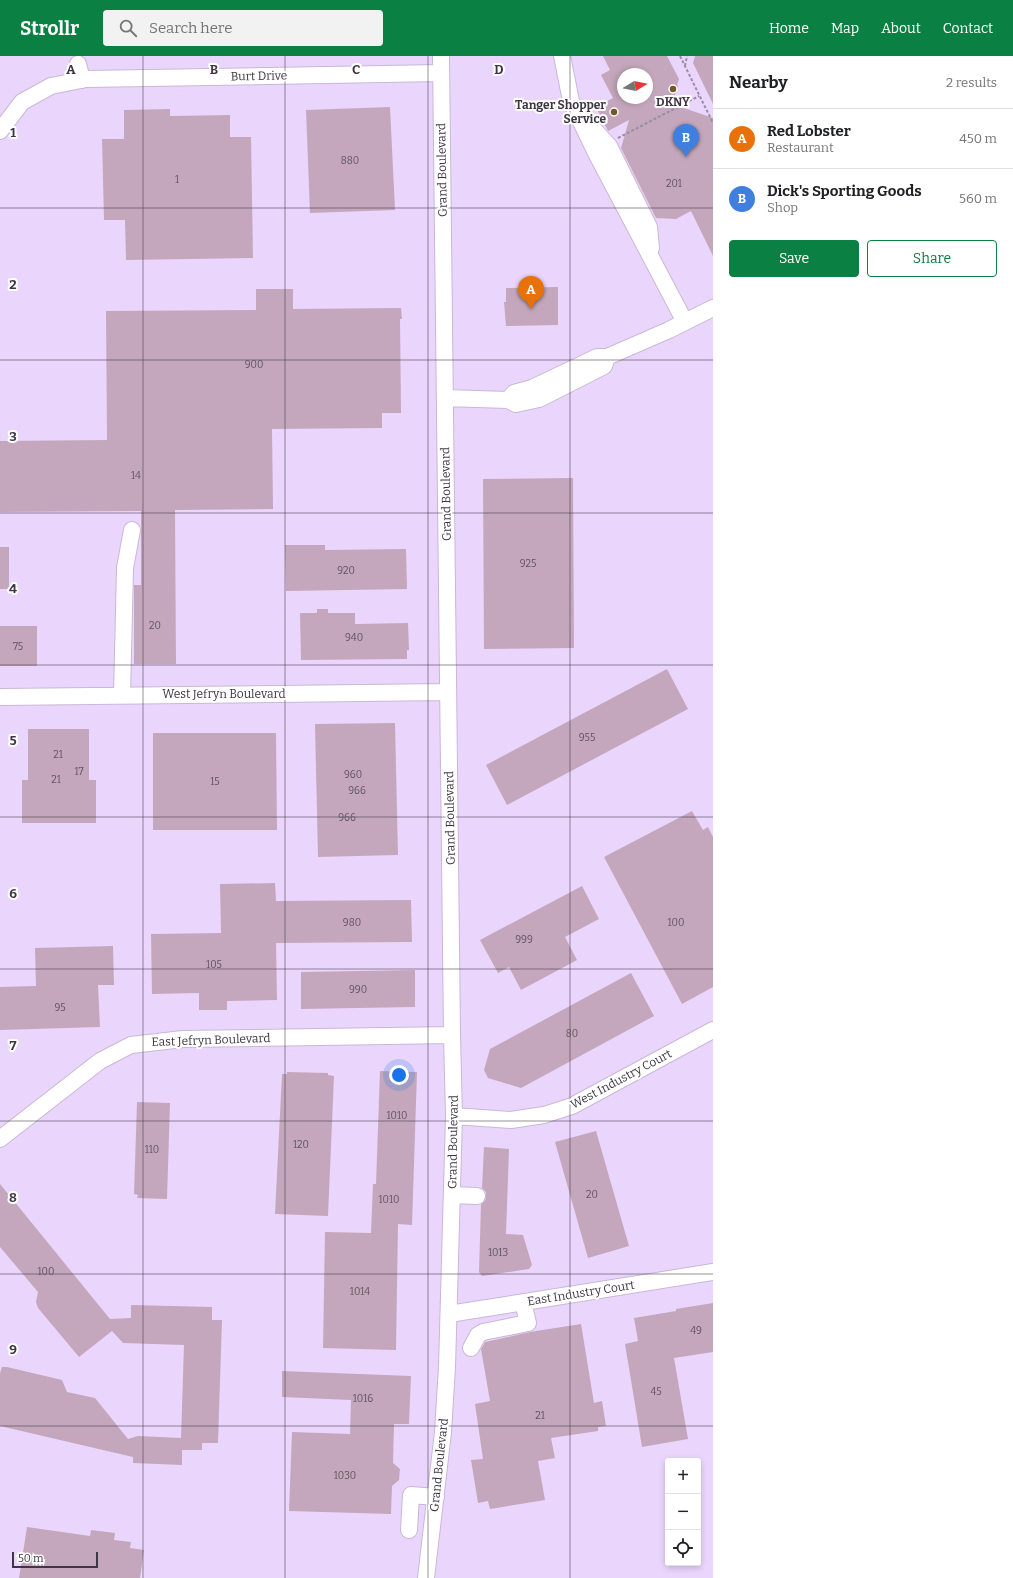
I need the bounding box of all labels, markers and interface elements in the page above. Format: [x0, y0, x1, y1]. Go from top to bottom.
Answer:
search box [103, 10, 383, 46]
text: Strollr [20, 17, 79, 40]
icon: search [117, 17, 139, 39]
text: Search here [149, 19, 232, 37]
text: Home [769, 20, 809, 37]
text: Map [831, 20, 859, 37]
text: About [881, 20, 921, 37]
text: Contact [943, 20, 993, 37]
text: A [66, 62, 76, 77]
text: B [210, 62, 218, 77]
text: C [352, 62, 360, 77]
text: D [494, 62, 504, 77]
north arrow [617, 68, 653, 104]
street label: Burt Drive [231, 69, 287, 83]
text: Nearby [729, 72, 788, 93]
text: 2 results [946, 75, 997, 90]
marker: DKNY [668, 84, 678, 94]
place label: DKNY [656, 95, 690, 109]
place label: Tanger Shopper Service [515, 98, 606, 126]
marker: Tanger Shopper Service [609, 107, 619, 117]
text: Red Lobster [767, 122, 851, 140]
street label: Grand Boulevard [434, 123, 450, 217]
pin: B [673, 124, 699, 157]
text: 1 [10, 125, 16, 140]
text: A [737, 131, 747, 146]
text: 450 m [959, 131, 997, 146]
text: Restaurant [767, 140, 834, 155]
house number: 880 [341, 155, 359, 167]
house number: 1 [175, 174, 179, 186]
house number: 201 [666, 178, 682, 190]
text: Dick's Sporting Goods [767, 182, 922, 200]
text: B [738, 191, 746, 206]
text: 560 m [959, 191, 997, 206]
text: Shop [767, 200, 798, 215]
button: Save [729, 240, 859, 277]
button: Share [867, 240, 997, 277]
pin: A [518, 276, 544, 309]
text: 2 [9, 277, 17, 292]
house number: 900 [245, 359, 263, 371]
text: 3 [9, 429, 17, 444]
street label: Grand Boulevard [438, 447, 454, 541]
house number: 14 [131, 470, 141, 482]
house number: 925 [520, 558, 536, 570]
house number: 920 [337, 565, 355, 577]
text: 4 [9, 581, 17, 596]
house number: 20 [149, 620, 161, 632]
house number: 940 [345, 632, 363, 644]
house number: 75 [13, 641, 23, 653]
street label: West Jefryn Boulevard [162, 687, 286, 701]
house number: 955 [579, 732, 595, 744]
text: 5 [9, 733, 17, 748]
house number: 21 [53, 749, 63, 761]
house number: 17 [75, 766, 83, 778]
house number: 960 [344, 769, 362, 781]
street label: Grand Boulevard [442, 771, 458, 865]
house number: 21 [51, 774, 61, 786]
house number: 15 [210, 776, 220, 788]
house number: 966 [348, 785, 366, 797]
house number: 966 [338, 812, 356, 824]
text: 6 [9, 886, 17, 901]
house number: 980 [343, 917, 361, 929]
house number: 100 [668, 917, 684, 929]
house number: 999 [515, 934, 533, 946]
house number: 105 [206, 959, 222, 971]
house number: 990 [349, 984, 367, 996]
house number: 95 [54, 1002, 66, 1014]
house number: 80 [566, 1028, 578, 1040]
street label: East Jefryn Boulevard [151, 1031, 271, 1049]
text: 7 [10, 1038, 17, 1053]
street label: West Industry Court [568, 1046, 675, 1112]
your location [389, 1065, 409, 1085]
street label: Grand Boulevard [445, 1095, 461, 1189]
house number: 1010 [387, 1110, 407, 1122]
house number: 120 [293, 1139, 309, 1151]
house number: 110 [145, 1144, 159, 1156]
house number: 20 [586, 1189, 598, 1201]
text: 8 [9, 1190, 17, 1205]
house number: 1010 [379, 1194, 399, 1206]
house number: 1013 [488, 1247, 508, 1259]
house number: 100 [38, 1266, 54, 1278]
street label: East Industry Court [526, 1278, 636, 1308]
house number: 1014 [350, 1286, 370, 1298]
house number: 49 [690, 1325, 702, 1337]
text: 9 [9, 1342, 17, 1357]
house number: 45 [650, 1386, 662, 1398]
house number: 1016 [353, 1393, 373, 1405]
house number: 21 [535, 1410, 545, 1422]
street label: Grand Boulevard [427, 1418, 451, 1512]
map controls [665, 1458, 701, 1566]
button: + [665, 1458, 701, 1494]
house number: 1030 [334, 1470, 356, 1482]
button: − [665, 1494, 701, 1530]
button: locate [665, 1530, 701, 1566]
scale bar [12, 1550, 98, 1569]
text: 50 m [18, 1552, 44, 1565]

